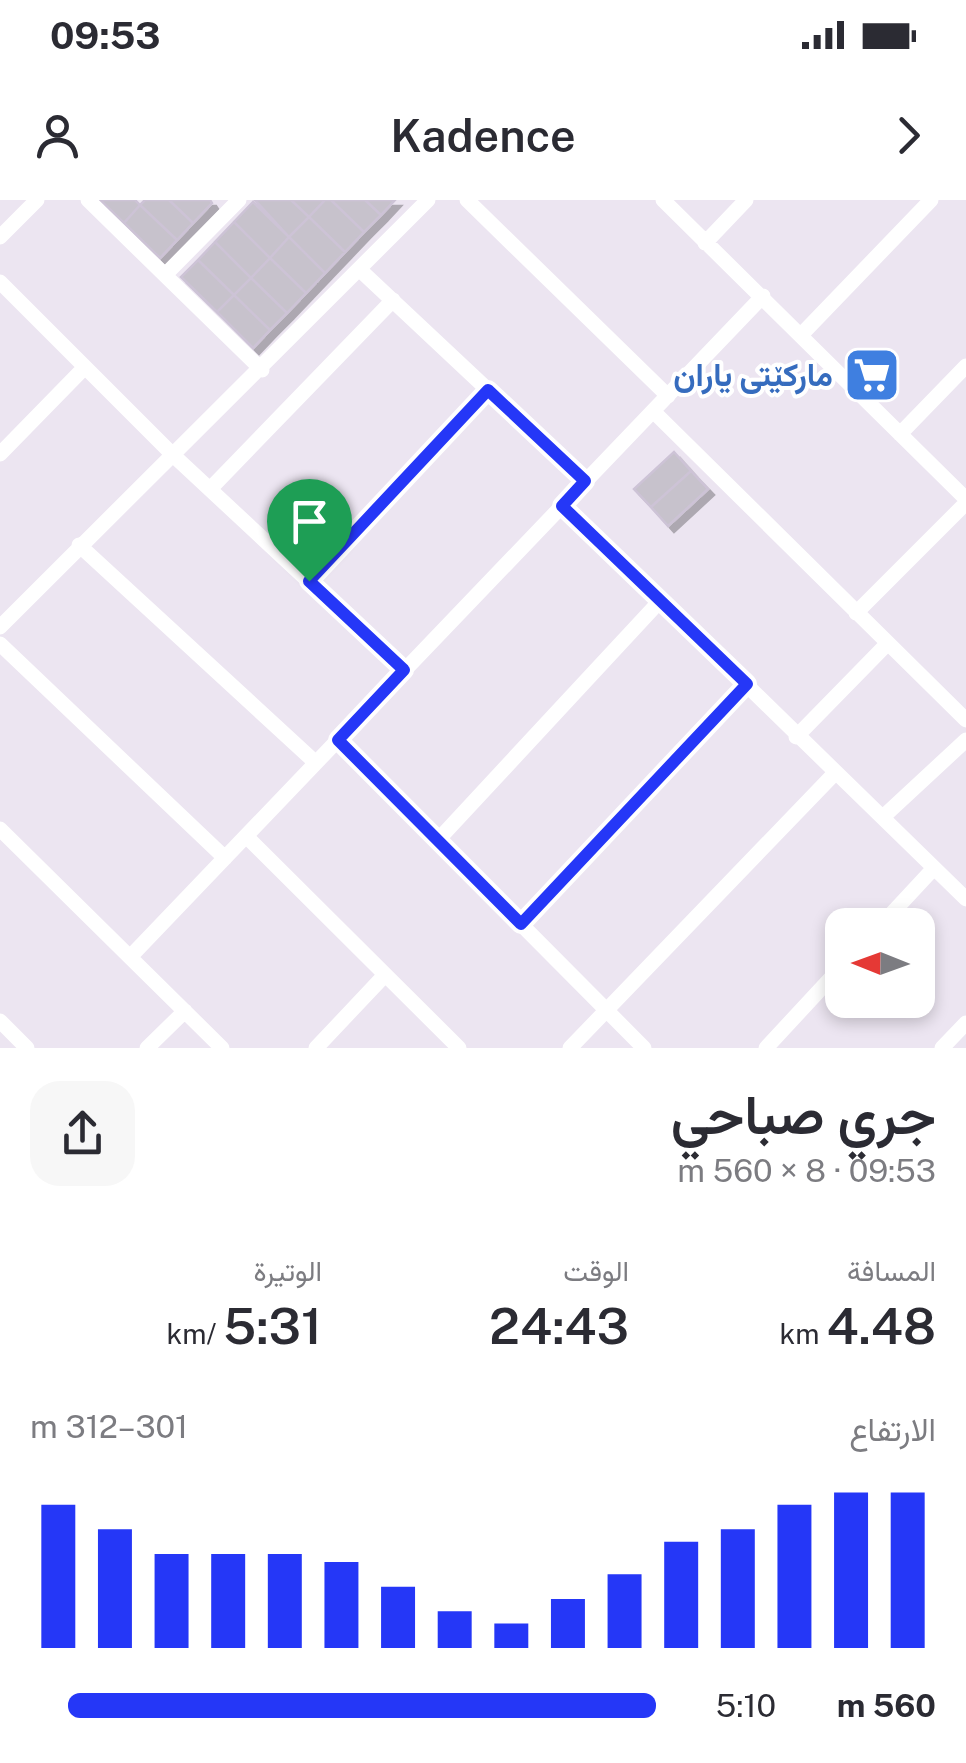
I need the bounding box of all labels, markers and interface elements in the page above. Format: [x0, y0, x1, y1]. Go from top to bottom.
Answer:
text: 09:53 [50, 13, 161, 58]
icon: person [30, 108, 85, 163]
icon: forward [881, 108, 936, 163]
text: Kadence [390, 109, 576, 162]
supermarket icon: مارکێتی یاران [842, 345, 902, 405]
place label: مارکێتی یاران [673, 356, 833, 395]
pin [267, 479, 352, 582]
icon: arrive [282, 494, 337, 549]
north arrow [825, 908, 935, 1018]
map controls [825, 908, 935, 1018]
button: share [30, 1081, 135, 1186]
text: جري صباحي [671, 1082, 936, 1146]
text: 09:53 · 8 × 560 m [677, 1152, 936, 1189]
text: الوتيرة [254, 1254, 322, 1287]
text: الوقت [563, 1254, 629, 1287]
text: المسافة [847, 1254, 936, 1287]
text: 5:31 [223, 1296, 322, 1355]
text: 24:43 [489, 1296, 629, 1355]
text: 4.48 [826, 1296, 936, 1355]
text: /km [167, 1317, 223, 1350]
text: km [780, 1317, 826, 1350]
text: 301–312 m [30, 1408, 188, 1445]
text: الارتفاع [849, 1411, 936, 1448]
text: 5:10 [716, 1687, 776, 1724]
text: 560 m [837, 1687, 936, 1724]

